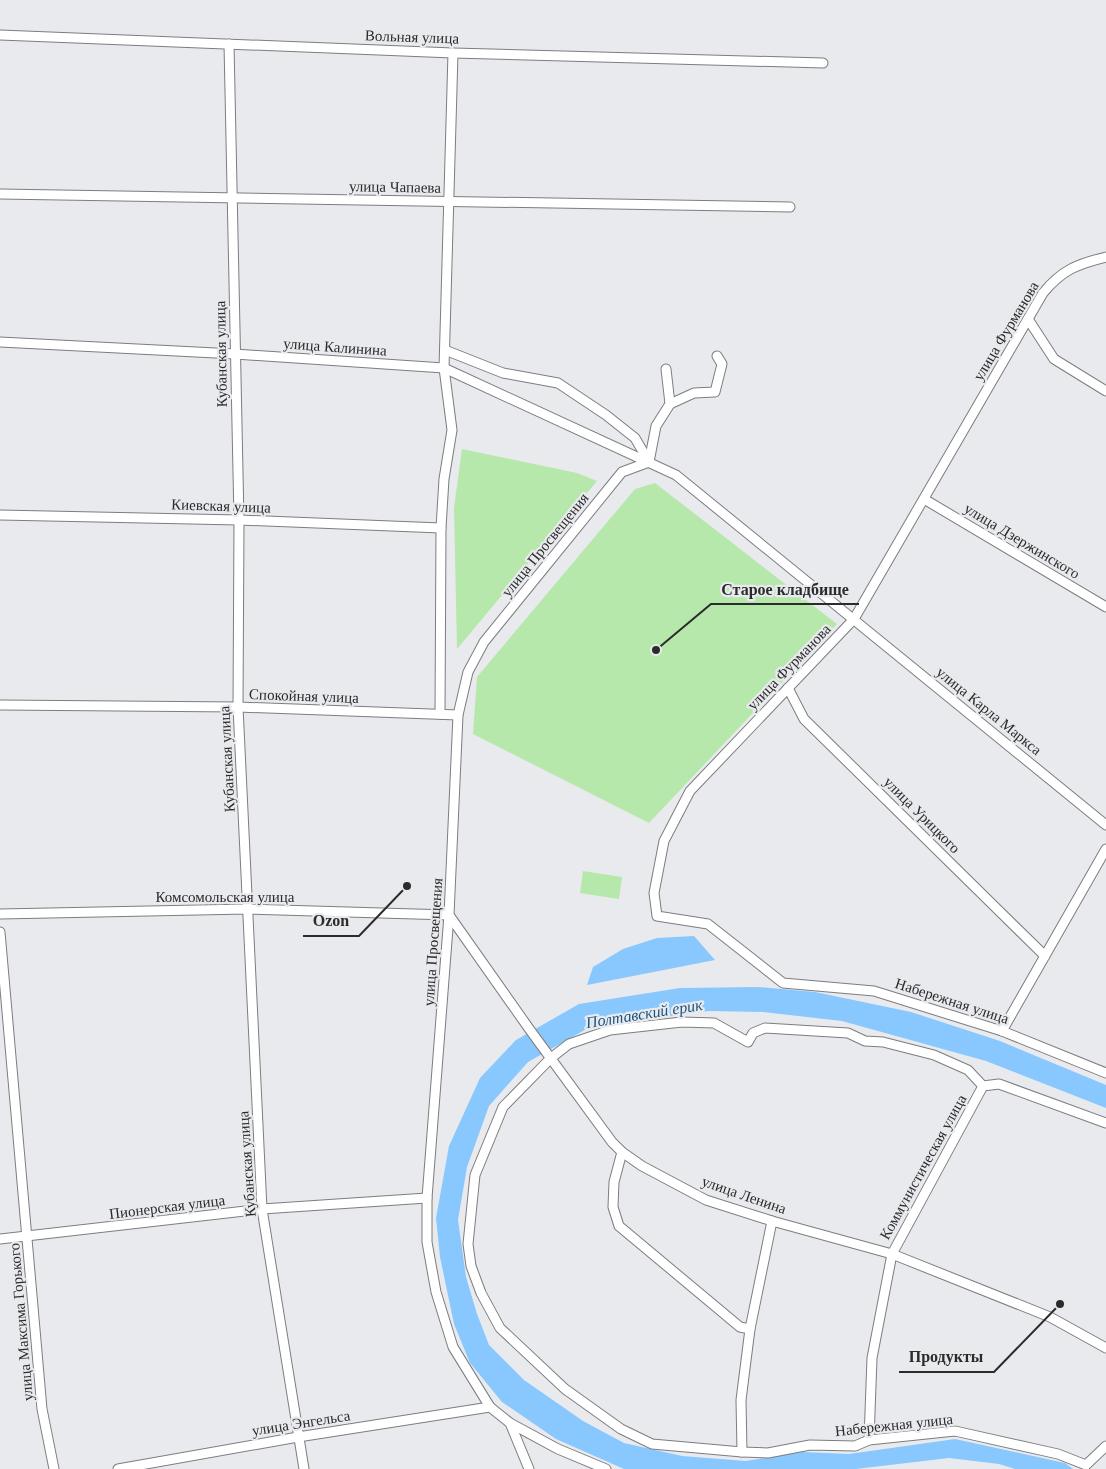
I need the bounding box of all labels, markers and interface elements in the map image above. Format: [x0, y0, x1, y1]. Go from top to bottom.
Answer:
street label: Вольная улица [365, 27, 460, 47]
street label: улица Чапаева [349, 178, 441, 196]
street label: улица Фурманова [970, 278, 1042, 383]
street label: Кубанская улица [212, 300, 230, 407]
street label: улица Калинина [283, 335, 388, 359]
street label: улица Просвещения [498, 490, 592, 600]
street label: Киевская улица [171, 496, 271, 516]
street label: улица Дзержинского [961, 500, 1083, 582]
callout: Старое кладбище [711, 573, 859, 604]
text: Старое кладбище [721, 581, 849, 599]
street label: улица Фурманова [744, 621, 834, 713]
street label: улица Карла Маркса [933, 664, 1045, 758]
street label: Спокойная улица [249, 686, 360, 706]
street label: Кубанская улица [216, 705, 238, 813]
street label: улица Урицкого [881, 774, 963, 856]
street label: улица Просвещения [421, 877, 445, 1007]
street label: Комсомольская улица [155, 889, 295, 905]
callout: Ozon [303, 905, 359, 936]
text: Ozon [313, 912, 349, 929]
street label: Набережная улица [893, 975, 1011, 1027]
water label: Полтавский ерик [584, 996, 704, 1032]
street label: Коммунистическая улица [877, 1092, 970, 1242]
street label: Кубанская улица [235, 1110, 259, 1218]
street label: улица Ленина [700, 1173, 789, 1217]
street label: Пионерская улица [108, 1192, 226, 1222]
street label: улица Максима Горького [6, 1242, 36, 1402]
callout: Продукты [899, 1341, 994, 1372]
text: Продукты [909, 1348, 984, 1366]
street label: улица Энгельса [251, 1407, 352, 1439]
street label: Набережная улица [834, 1411, 954, 1439]

